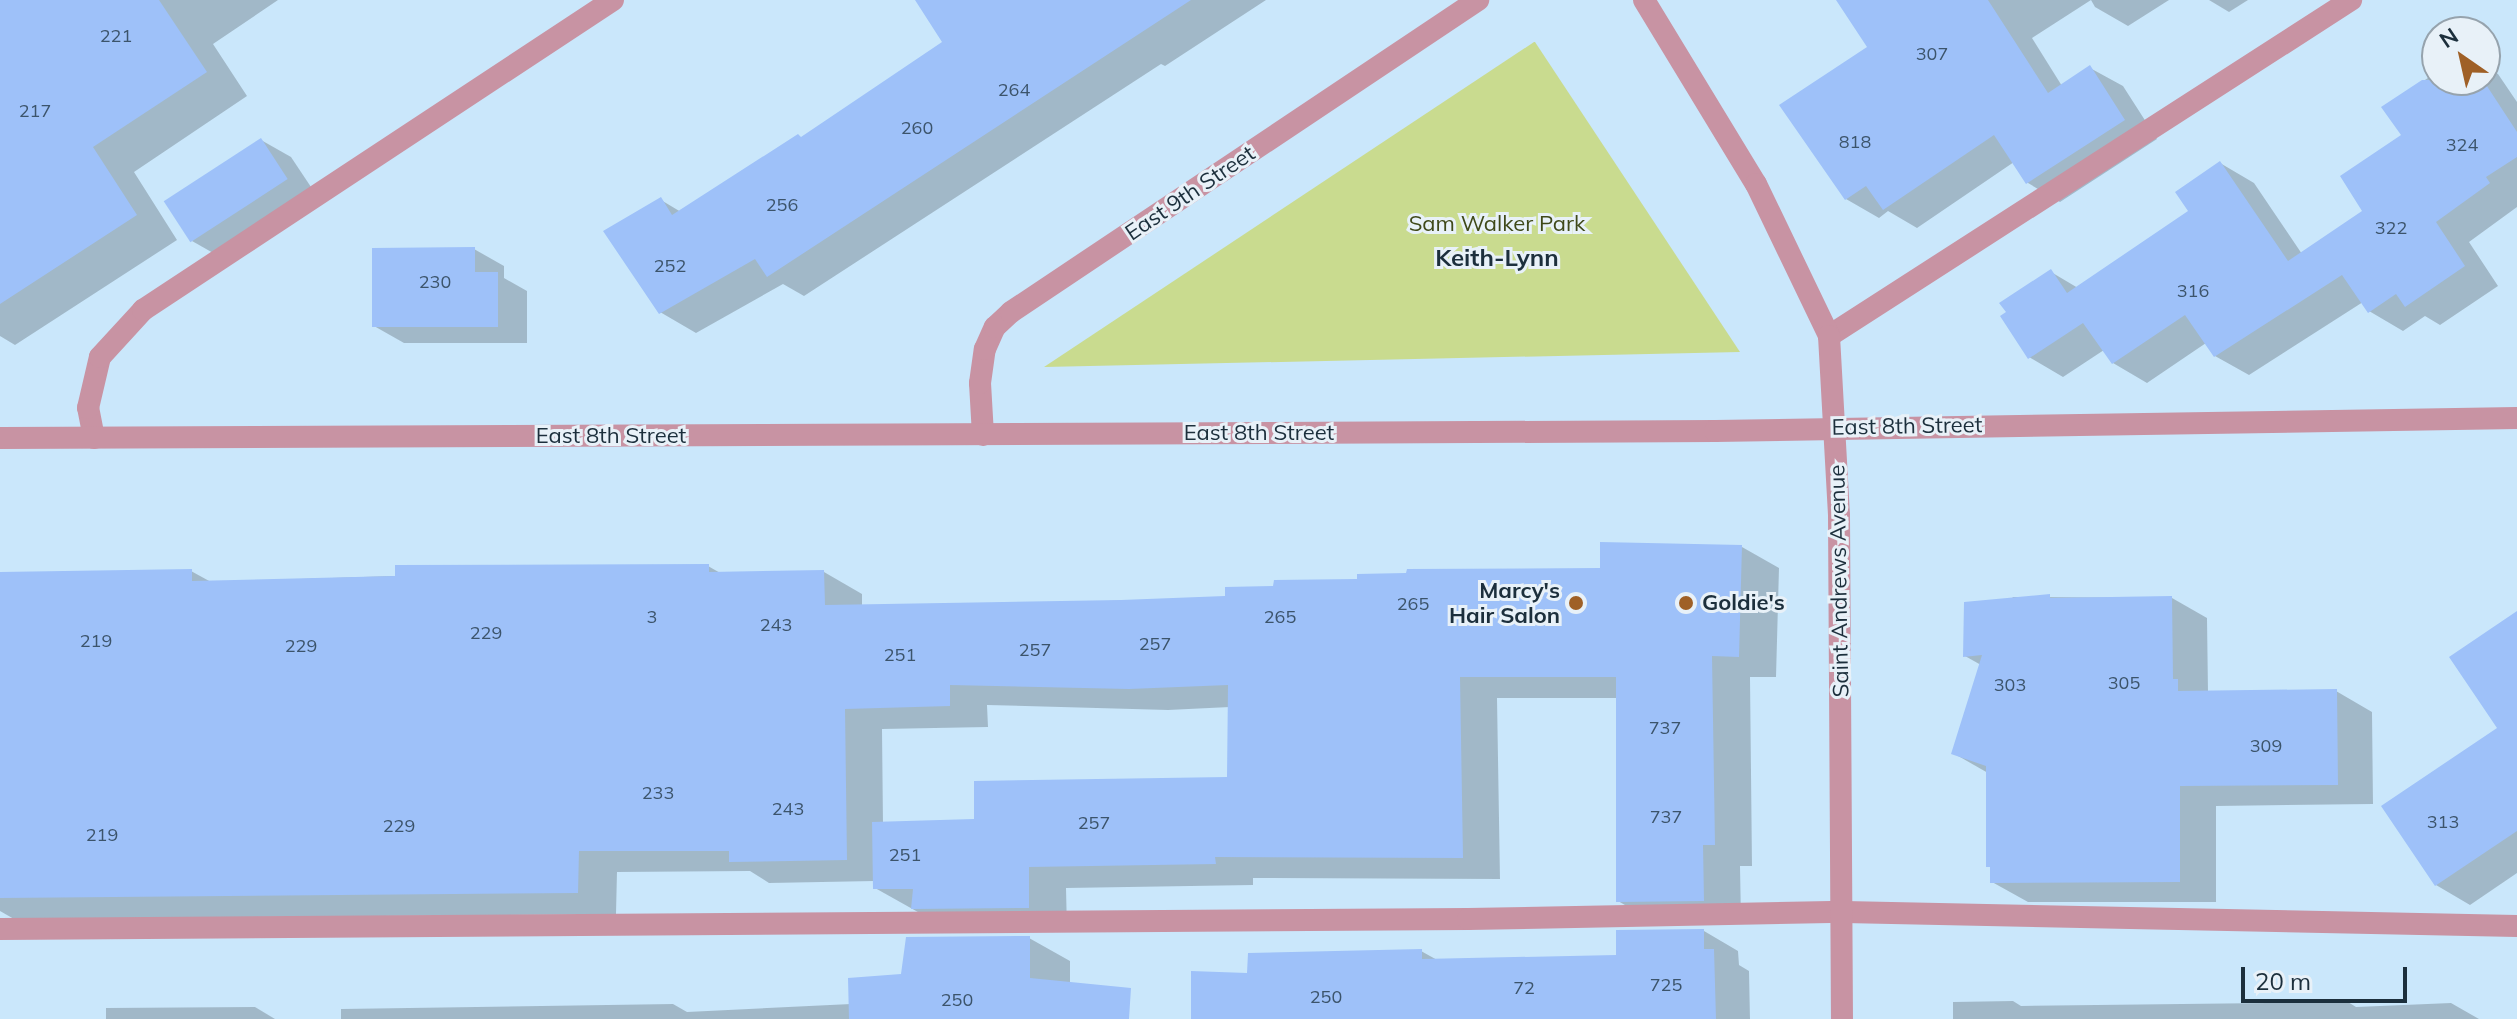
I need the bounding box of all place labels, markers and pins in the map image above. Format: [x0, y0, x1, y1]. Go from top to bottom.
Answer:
place label: Marcy's Hair Salon [1449, 577, 1560, 628]
place label: Goldie's [1702, 590, 1785, 616]
marker: Marcy's Hair Salon [1567, 594, 1585, 612]
marker: Goldie's [1677, 594, 1695, 612]

